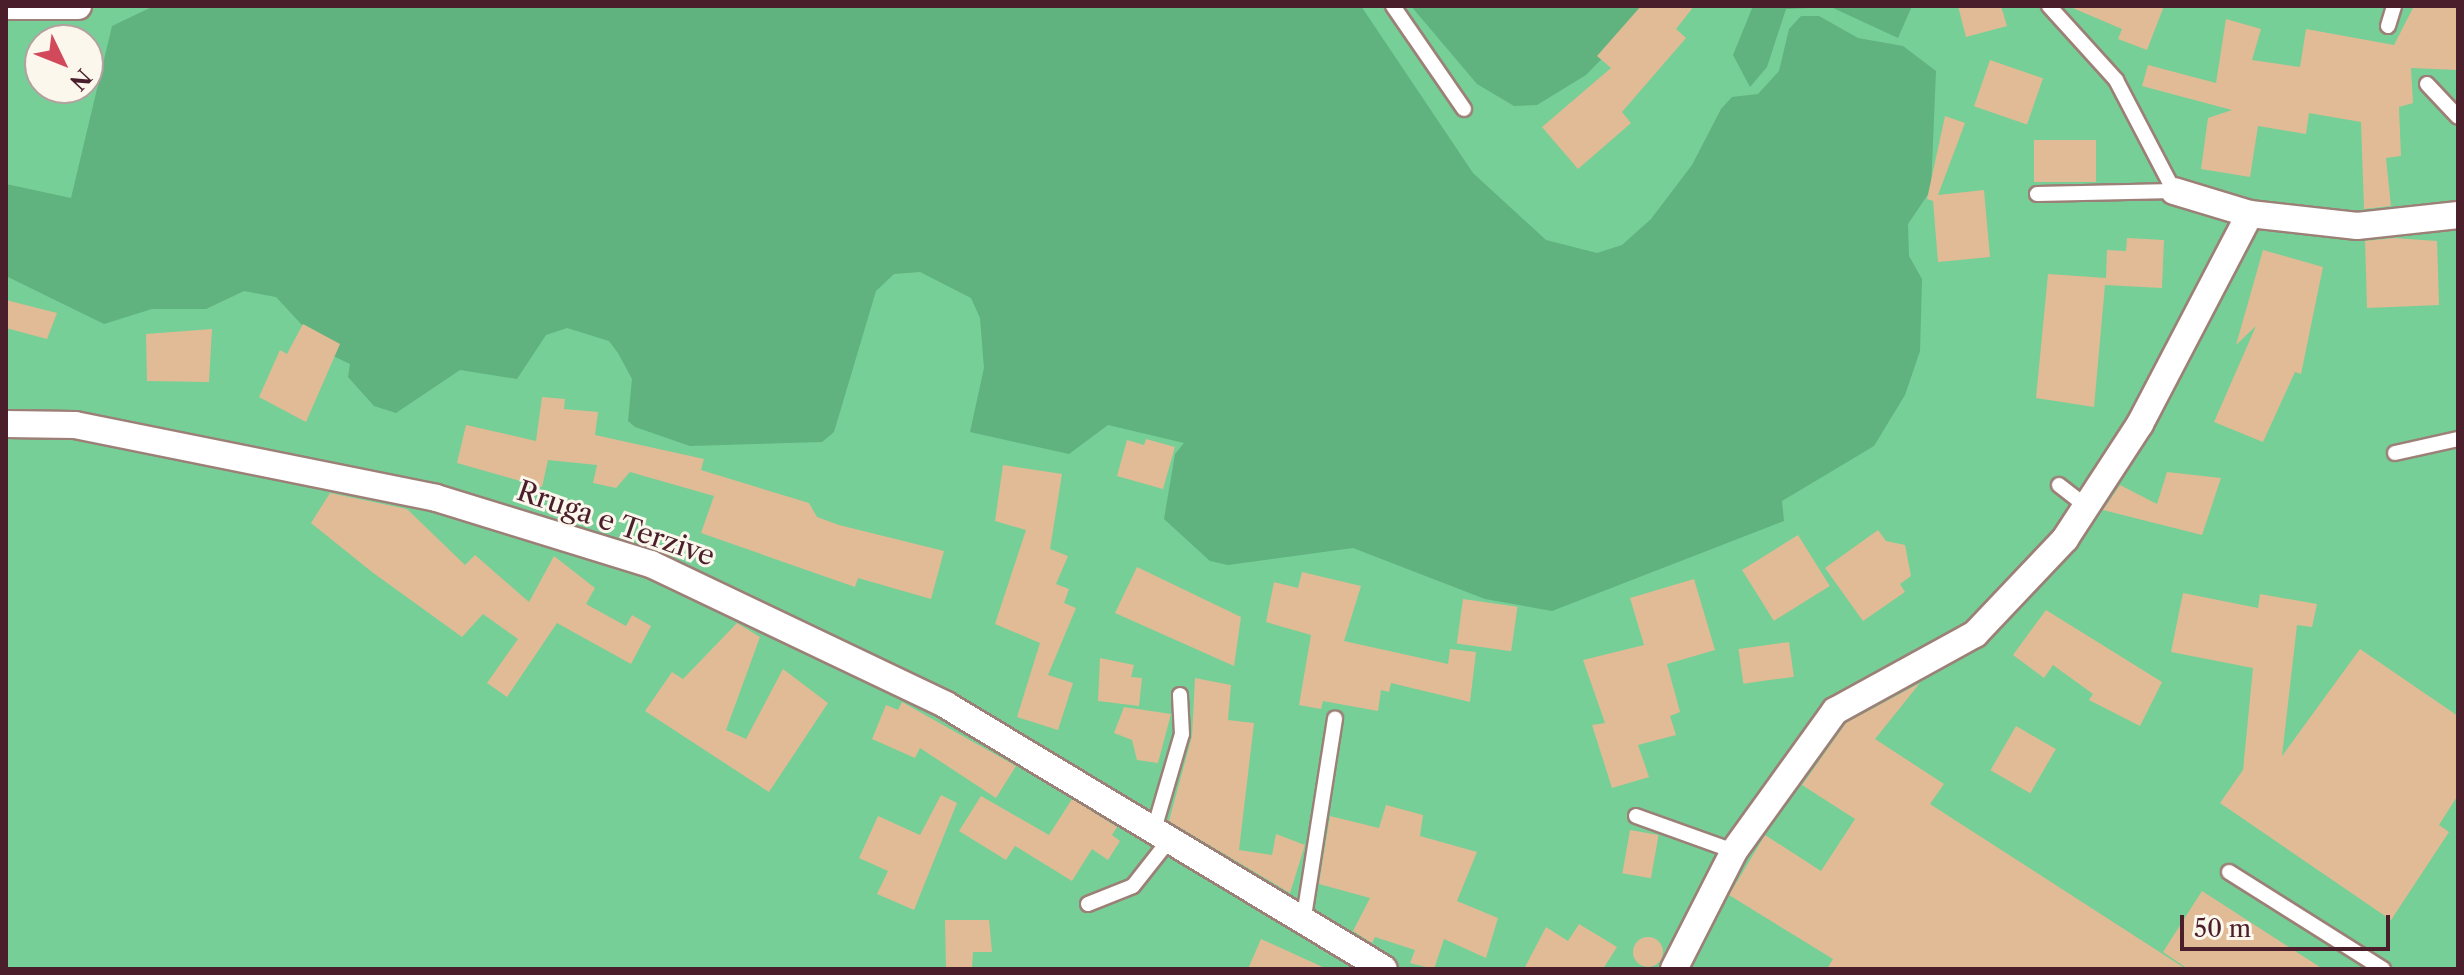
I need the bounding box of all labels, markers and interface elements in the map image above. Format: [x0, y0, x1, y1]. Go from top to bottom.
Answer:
north arrow [24, 24, 104, 104]
text: N [64, 63, 97, 96]
street label: Rruga e Terzive [512, 473, 720, 573]
scale bar [2184, 899, 2394, 949]
text: 50 m [2194, 914, 2251, 943]

